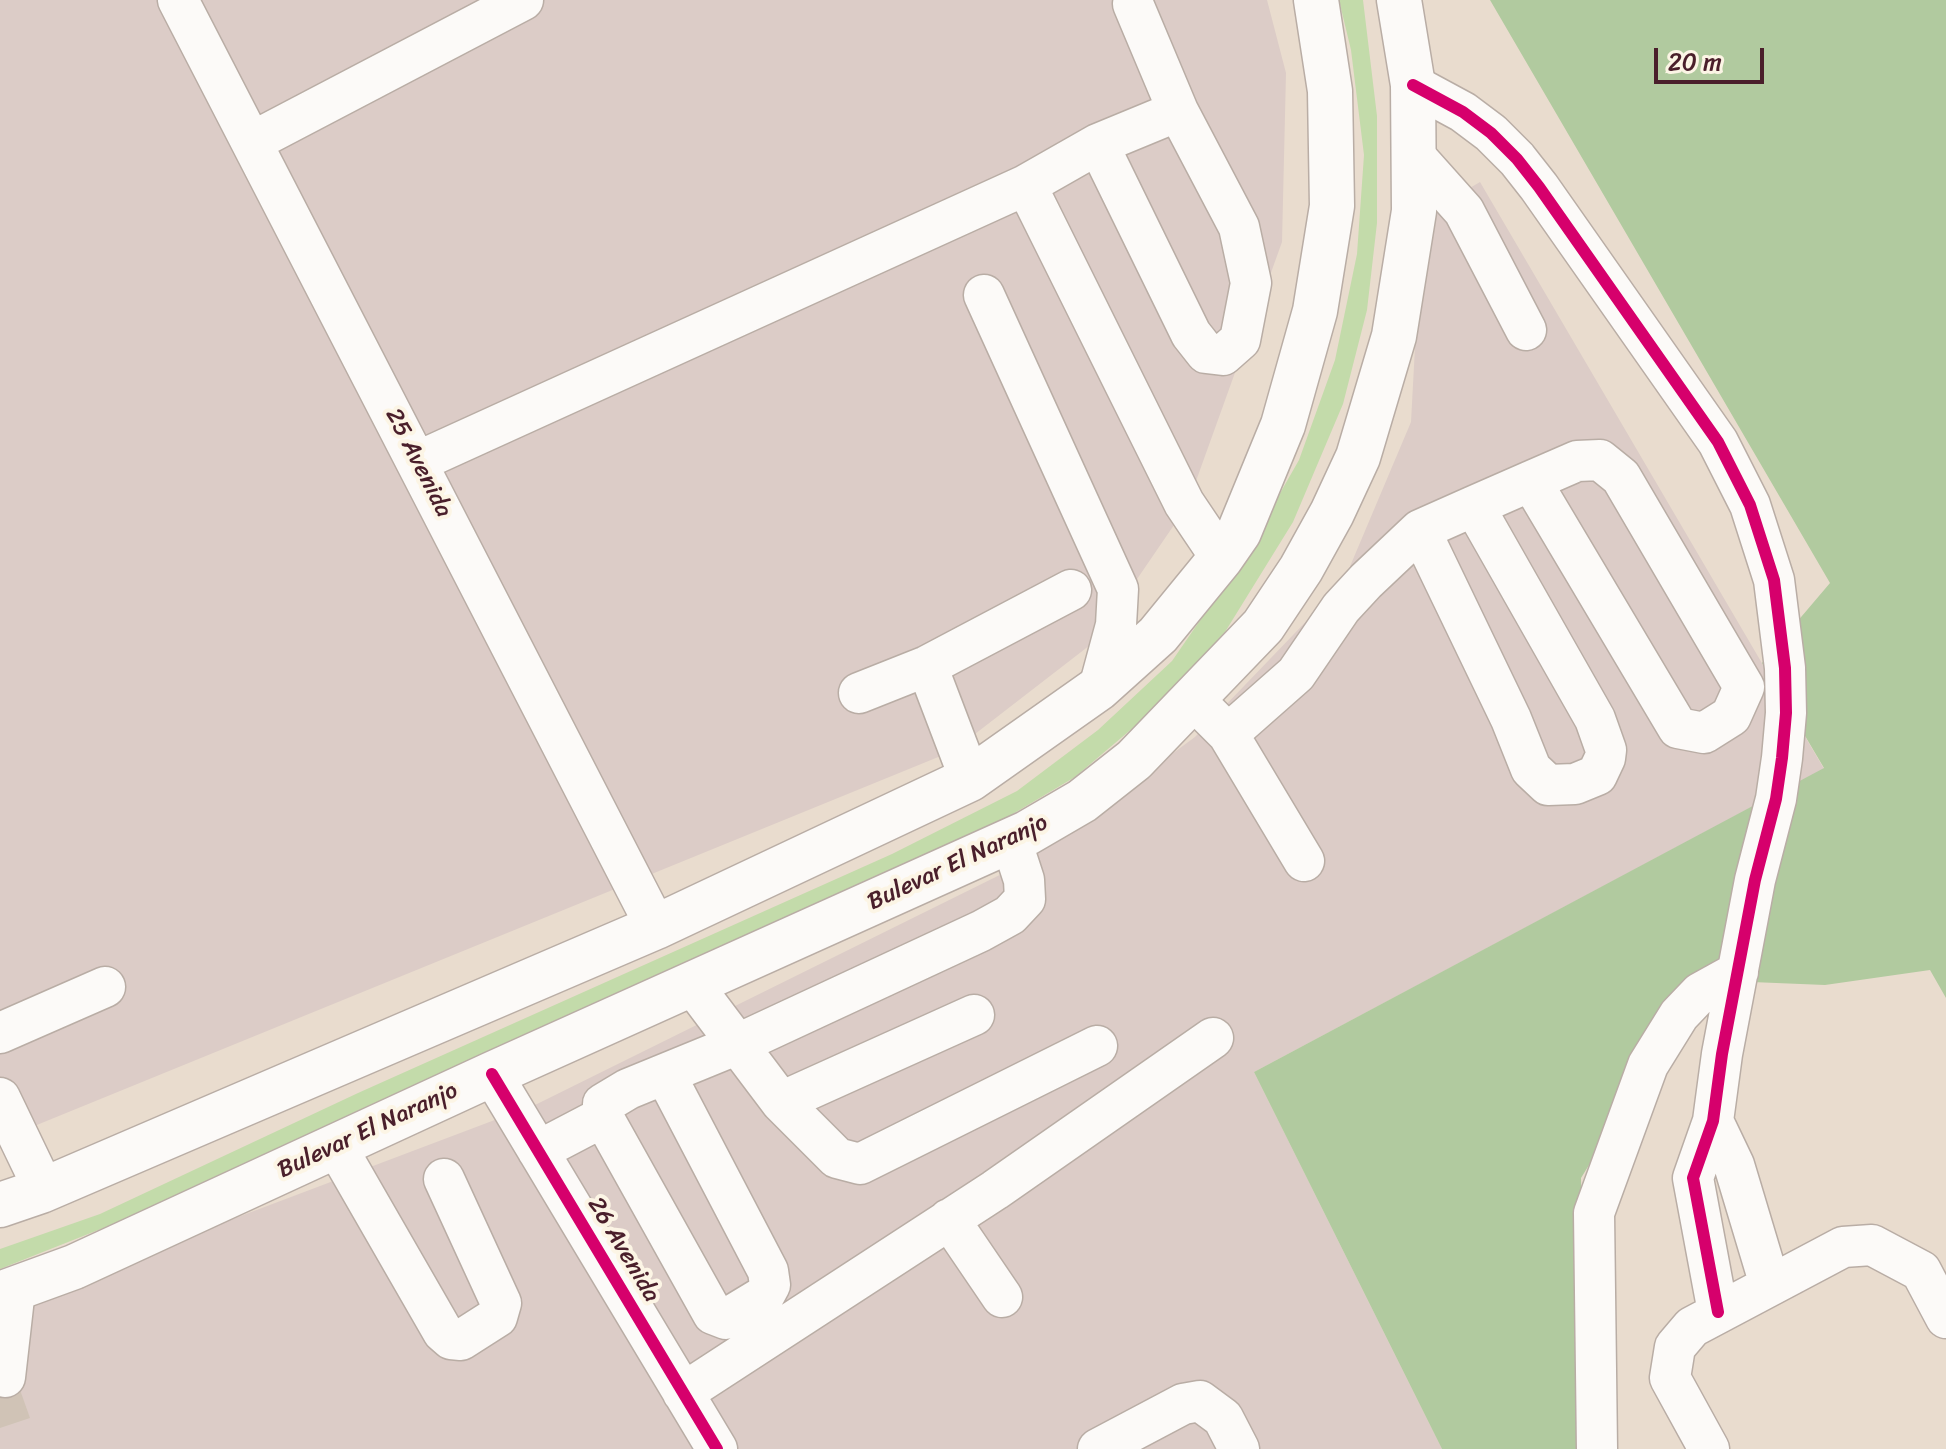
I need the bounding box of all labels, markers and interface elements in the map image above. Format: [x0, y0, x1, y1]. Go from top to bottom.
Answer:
scale bar [1658, 32, 1768, 82]
text: 20 m [1668, 41, 1722, 83]
street label: 25 Avenida [378, 404, 458, 522]
street label: Bulevar El Naranjo [863, 809, 1053, 917]
street label: Bulevar El Naranjo [273, 1077, 463, 1185]
street label: 26 Avenida [580, 1192, 666, 1308]

